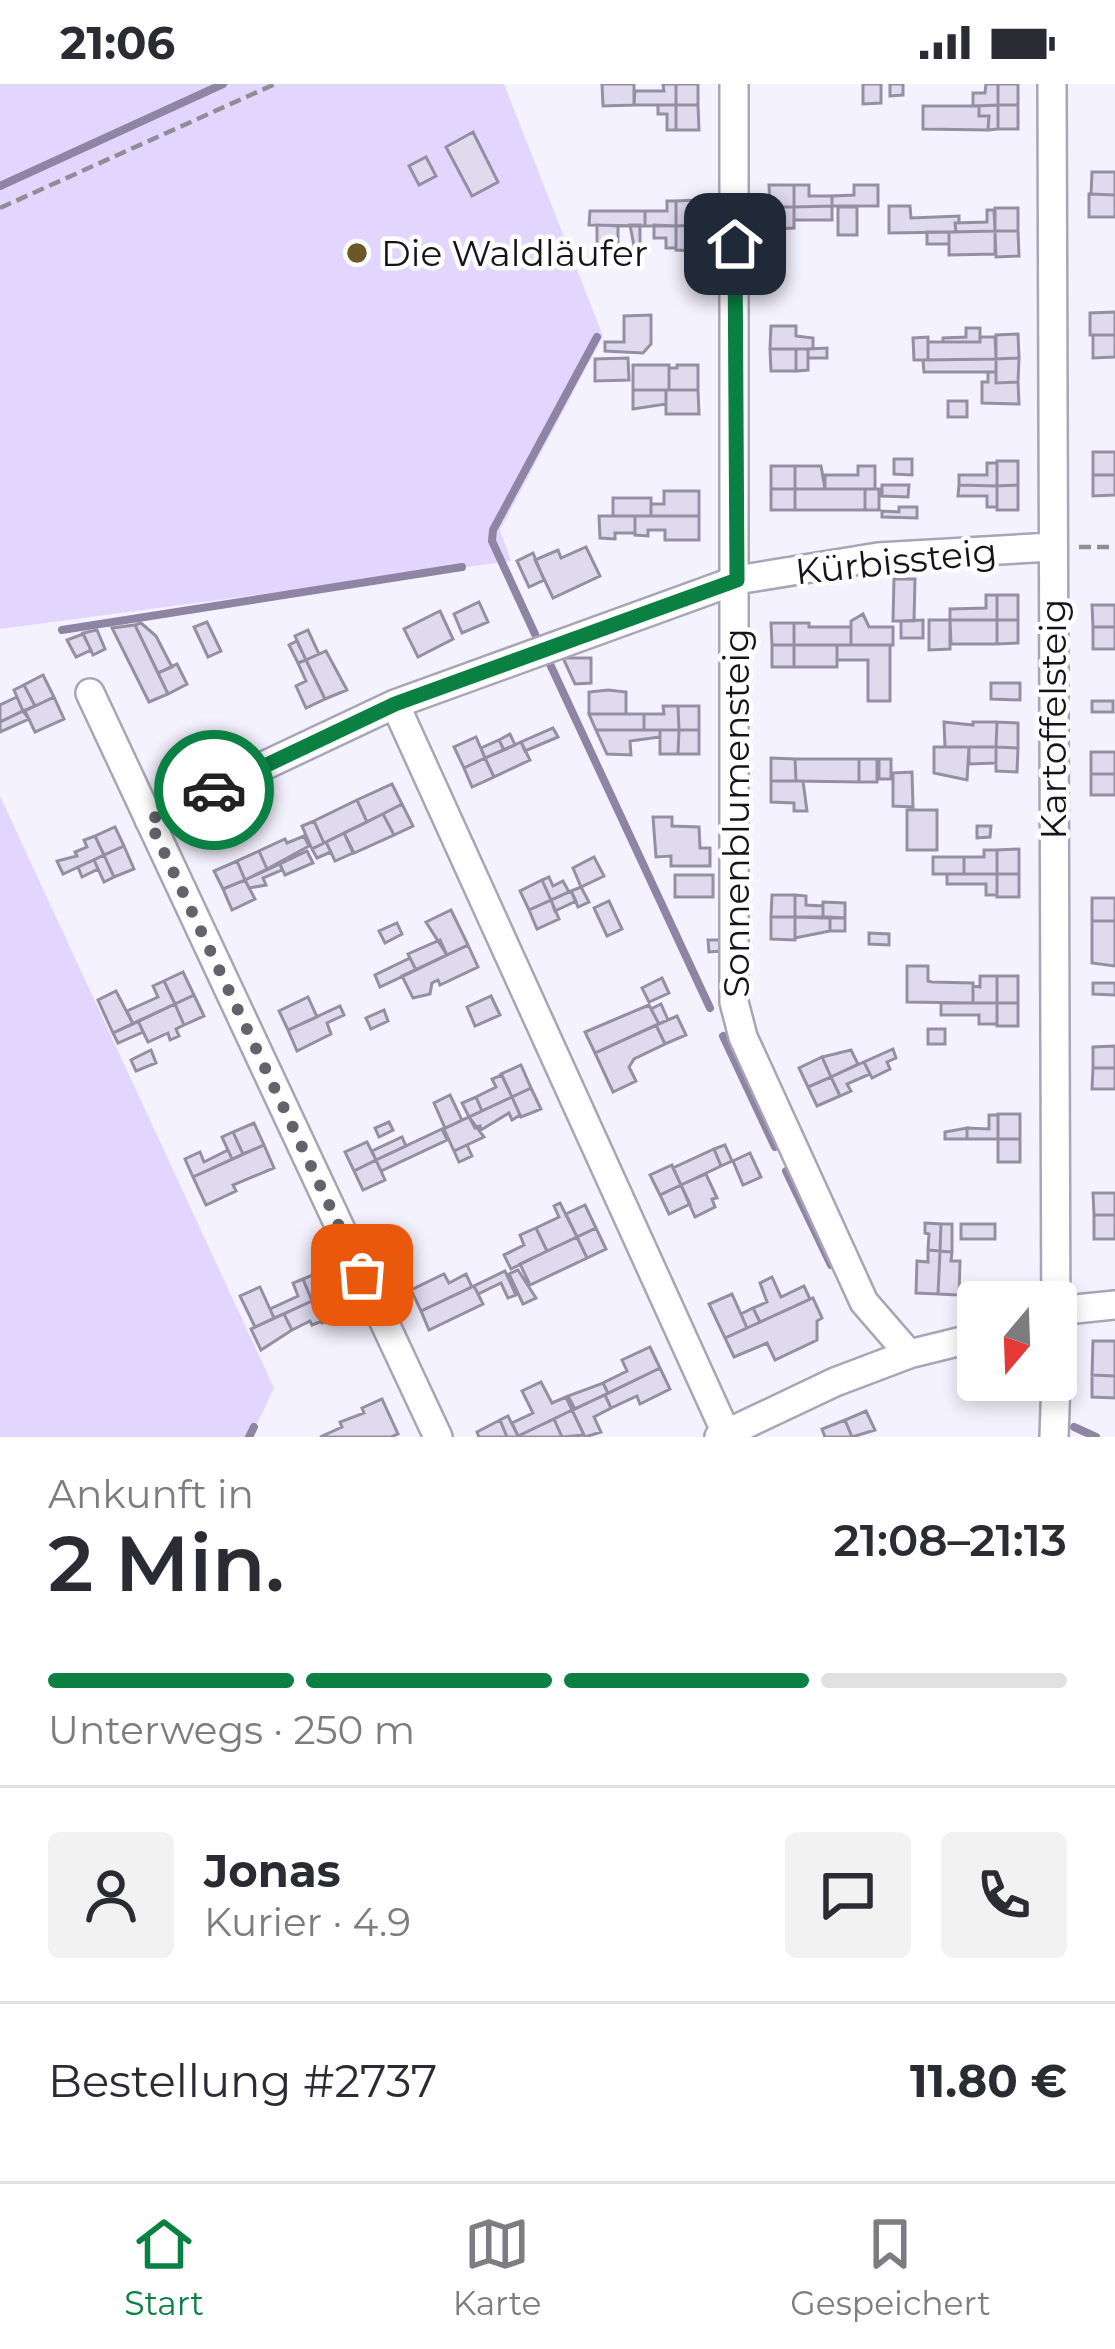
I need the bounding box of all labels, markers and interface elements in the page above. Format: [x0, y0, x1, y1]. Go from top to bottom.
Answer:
text: 21:06 [60, 15, 175, 70]
pin [684, 193, 786, 295]
icon: home [702, 211, 768, 277]
place label: Die Waldläufer [381, 231, 648, 275]
marker: Die Waldläufer [344, 240, 370, 266]
street label: Kürbissteig [793, 529, 999, 593]
street label: Kartoffelsteig [1031, 598, 1075, 840]
street label: Sonnenblumensteig [714, 628, 758, 998]
courier [154, 730, 274, 850]
icon: car [181, 757, 247, 823]
pin [311, 1224, 413, 1326]
icon: bag [329, 1242, 395, 1308]
north arrow [957, 1281, 1077, 1401]
map controls [957, 1281, 1077, 1401]
text: Ankunft in [48, 1470, 254, 1518]
text: 21:08–21:13 [834, 1512, 1067, 1567]
text: 2 Min. [48, 1515, 284, 1611]
text: Unterwegs · 250 m [48, 1706, 415, 1754]
button: person [48, 1832, 174, 1958]
button: chat [785, 1832, 911, 1958]
button: phone [941, 1832, 1067, 1958]
text: Jonas [204, 1843, 341, 1898]
text: Kurier · 4.9 [204, 1898, 411, 1946]
text: Bestellung #2737 [48, 2053, 437, 2108]
text: 11.80 € [910, 2053, 1067, 2108]
tab: Start [124, 2211, 204, 2323]
tab: Karte [453, 2211, 542, 2323]
tab: Gespeichert [790, 2211, 991, 2323]

